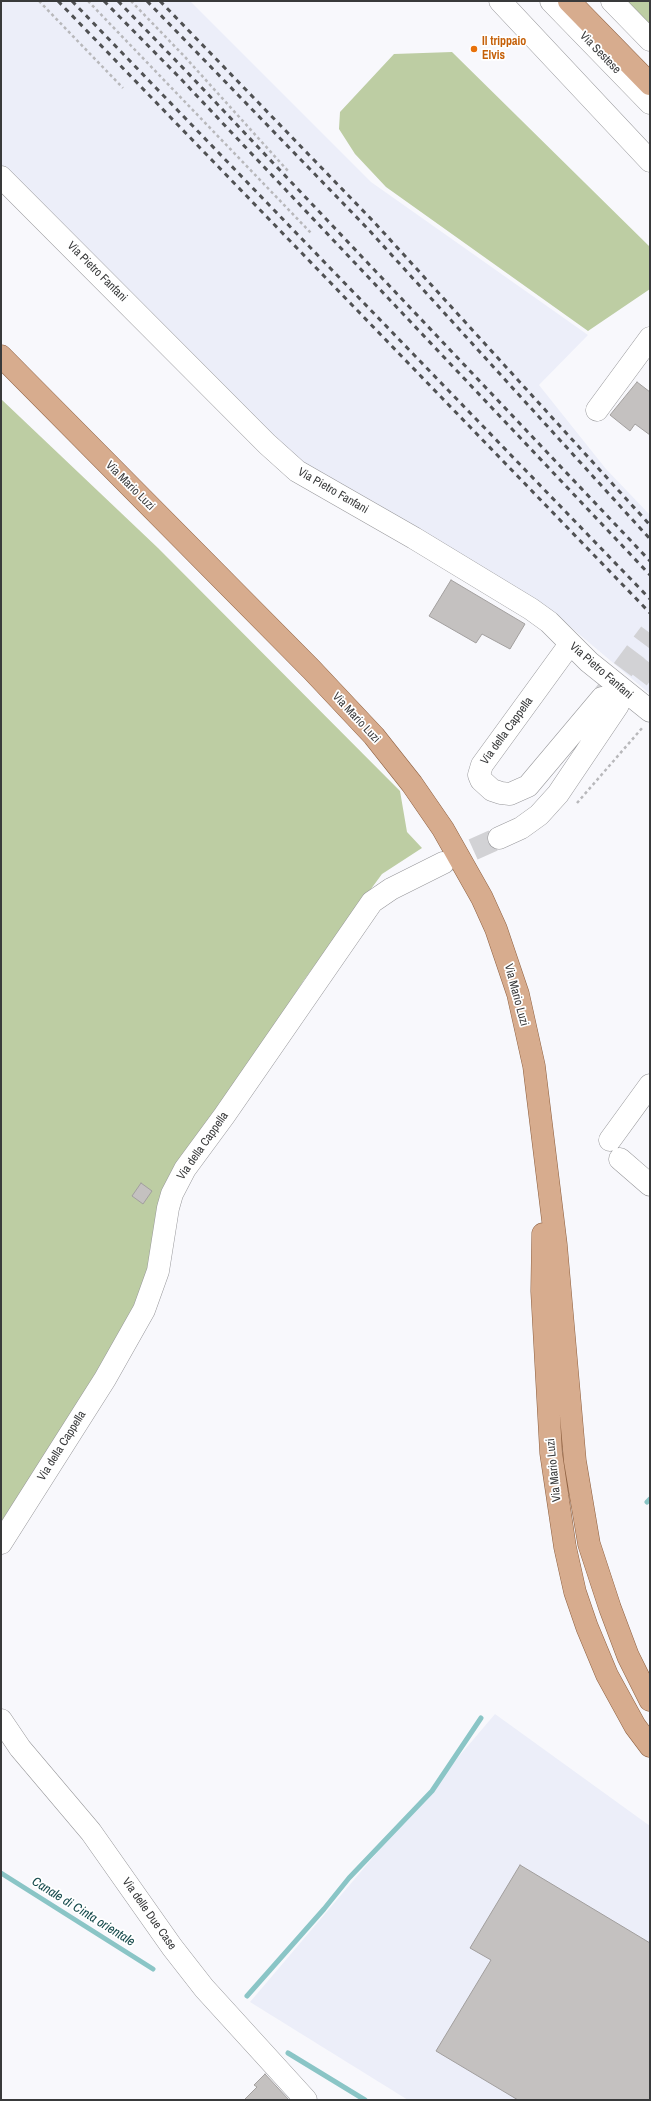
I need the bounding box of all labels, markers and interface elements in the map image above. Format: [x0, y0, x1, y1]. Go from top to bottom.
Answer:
street label: Via Sestese [576, 29, 624, 77]
place label: Il trippaio Elvis [482, 35, 526, 63]
marker: Il trippaio Elvis [469, 44, 479, 54]
street label: Via Pietro Fanfani [64, 239, 130, 305]
street label: Via Mario Luzi [102, 458, 158, 514]
street label: Via Pietro Fanfani [295, 465, 371, 517]
street label: Via Pietro Fanfani [566, 640, 636, 702]
street label: Via Mario Luzi [329, 690, 383, 746]
street label: Via della Cappella [478, 695, 536, 767]
street label: Via Mario Luzi [501, 962, 531, 1028]
street label: Via della Cappella [174, 1109, 232, 1183]
street label: Via della Cappella [35, 1408, 89, 1484]
street label: Via Mario Luzi [544, 1438, 564, 1502]
water label: Canale di Cinta orientale [29, 1874, 137, 1950]
street label: Via delle Due Case [119, 1875, 179, 1953]

